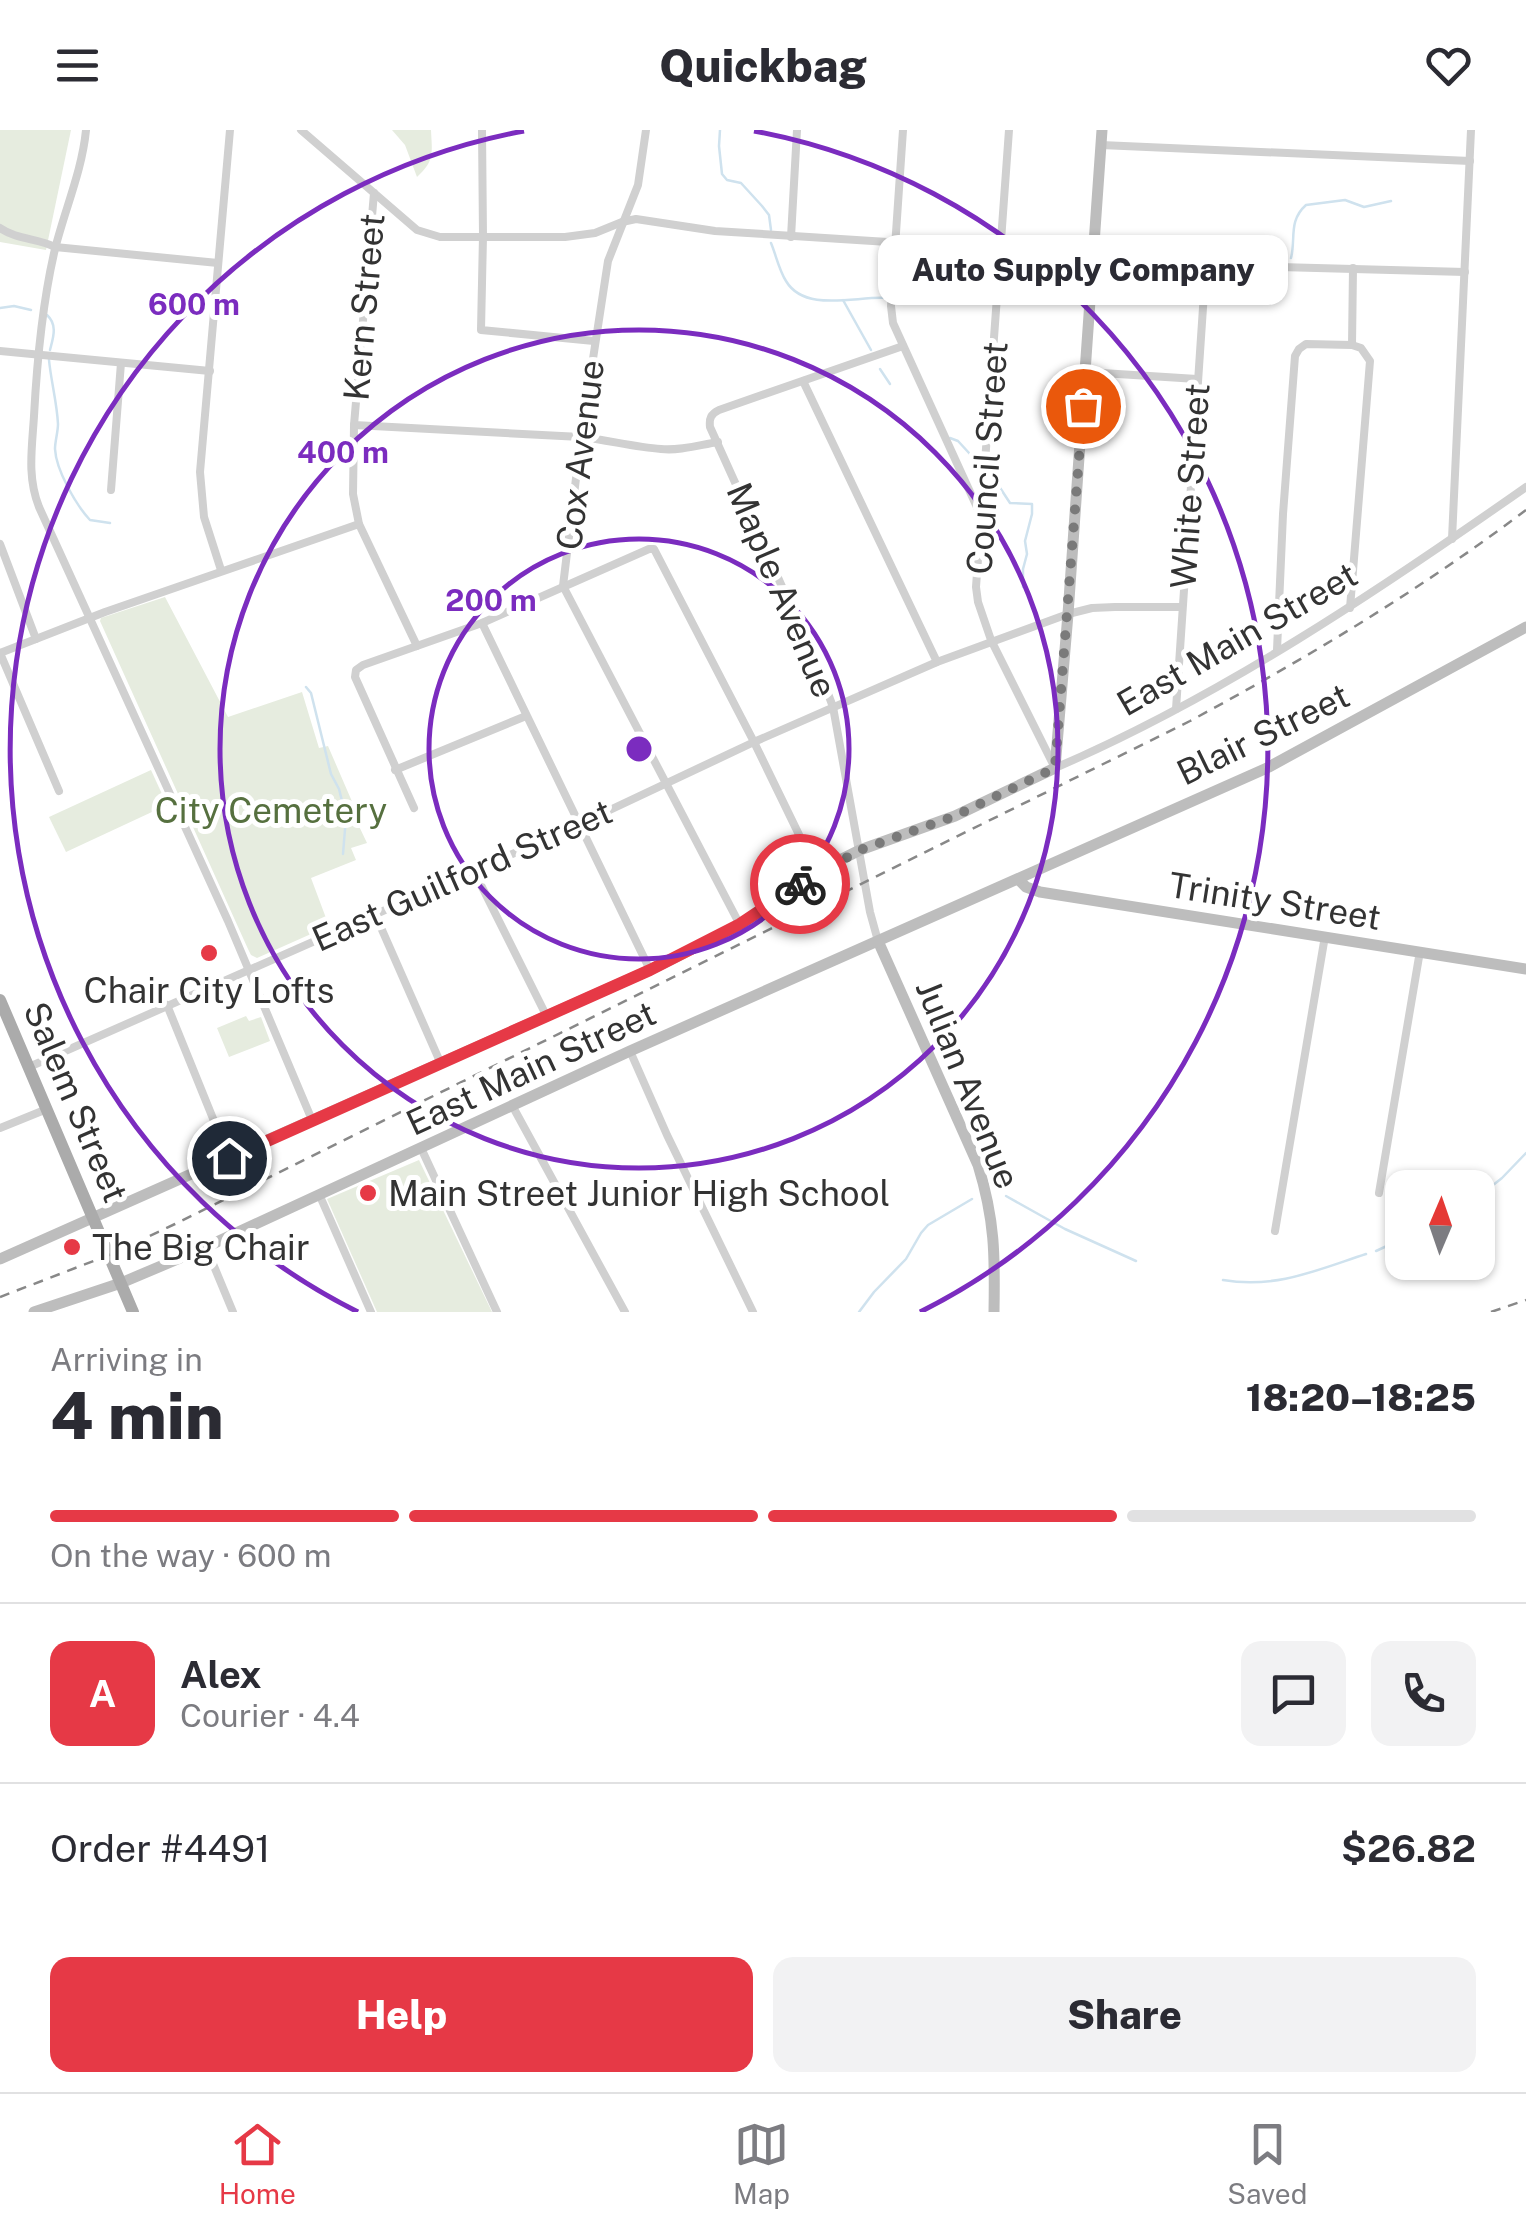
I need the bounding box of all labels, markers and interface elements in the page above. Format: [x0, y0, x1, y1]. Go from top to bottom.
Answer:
icon: menu [50, 38, 105, 93]
icon: heart [1421, 38, 1476, 93]
text: Quickbag [659, 39, 867, 92]
street label: Kern Street [335, 212, 393, 402]
callout: Auto Supply Company [878, 236, 1288, 306]
text: Auto Supply Company [911, 251, 1255, 288]
text: 600 m [148, 286, 240, 322]
street label: Council Street [958, 340, 1016, 576]
street label: Cox Avenue [548, 358, 612, 552]
pin [1041, 364, 1126, 449]
icon: bag [1056, 379, 1111, 434]
street label: White Street [1162, 382, 1218, 590]
text: 400 m [297, 434, 389, 470]
street label: Maple Avenue [718, 477, 846, 703]
street label: East Main Street [1110, 554, 1364, 724]
text: 200 m [445, 582, 537, 618]
street label: Blair Street [1170, 675, 1356, 793]
centre of rings [621, 731, 657, 767]
park label: City Cemetery [155, 790, 387, 831]
street label: East Guilford Street [306, 790, 618, 960]
courier [750, 834, 850, 934]
icon: bike [773, 857, 828, 912]
street label: Trinity Street [1166, 864, 1384, 938]
marker: Chair City Lofts [198, 942, 220, 964]
place label: Chair City Lofts [84, 970, 334, 1011]
street label: Julian Avenue [908, 974, 1028, 1194]
street label: East Main Street [400, 992, 662, 1144]
street label: Salem Street [15, 996, 137, 1208]
pin [187, 1116, 272, 1201]
icon: home [202, 1131, 257, 1186]
north arrow [1385, 1170, 1495, 1280]
map controls [1385, 1170, 1495, 1280]
place label: Main Street Junior High School [388, 1173, 890, 1214]
marker: Main Street Junior High School [357, 1182, 379, 1204]
place label: The Big Chair [92, 1227, 310, 1268]
marker: The Big Chair [61, 1236, 83, 1258]
text: Arriving in [50, 1341, 203, 1378]
text: 18:20–18:25 [1246, 1375, 1476, 1420]
text: 4 min [50, 1377, 224, 1454]
text: On the way · 600 m [50, 1537, 331, 1574]
button: chat [1241, 1641, 1346, 1746]
button: phone [1371, 1641, 1476, 1746]
text: Alex [180, 1652, 262, 1697]
text: A [89, 1671, 116, 1716]
text: Courier · 4.4 [180, 1697, 360, 1734]
text: Order #4491 [50, 1826, 270, 1871]
text: $26.82 [1341, 1826, 1476, 1871]
button: Help [50, 1957, 753, 2072]
button: Share [773, 1957, 1476, 2072]
tab: Home [219, 2117, 296, 2210]
tab: Map [733, 2117, 790, 2210]
tab: Saved [1227, 2117, 1307, 2210]

